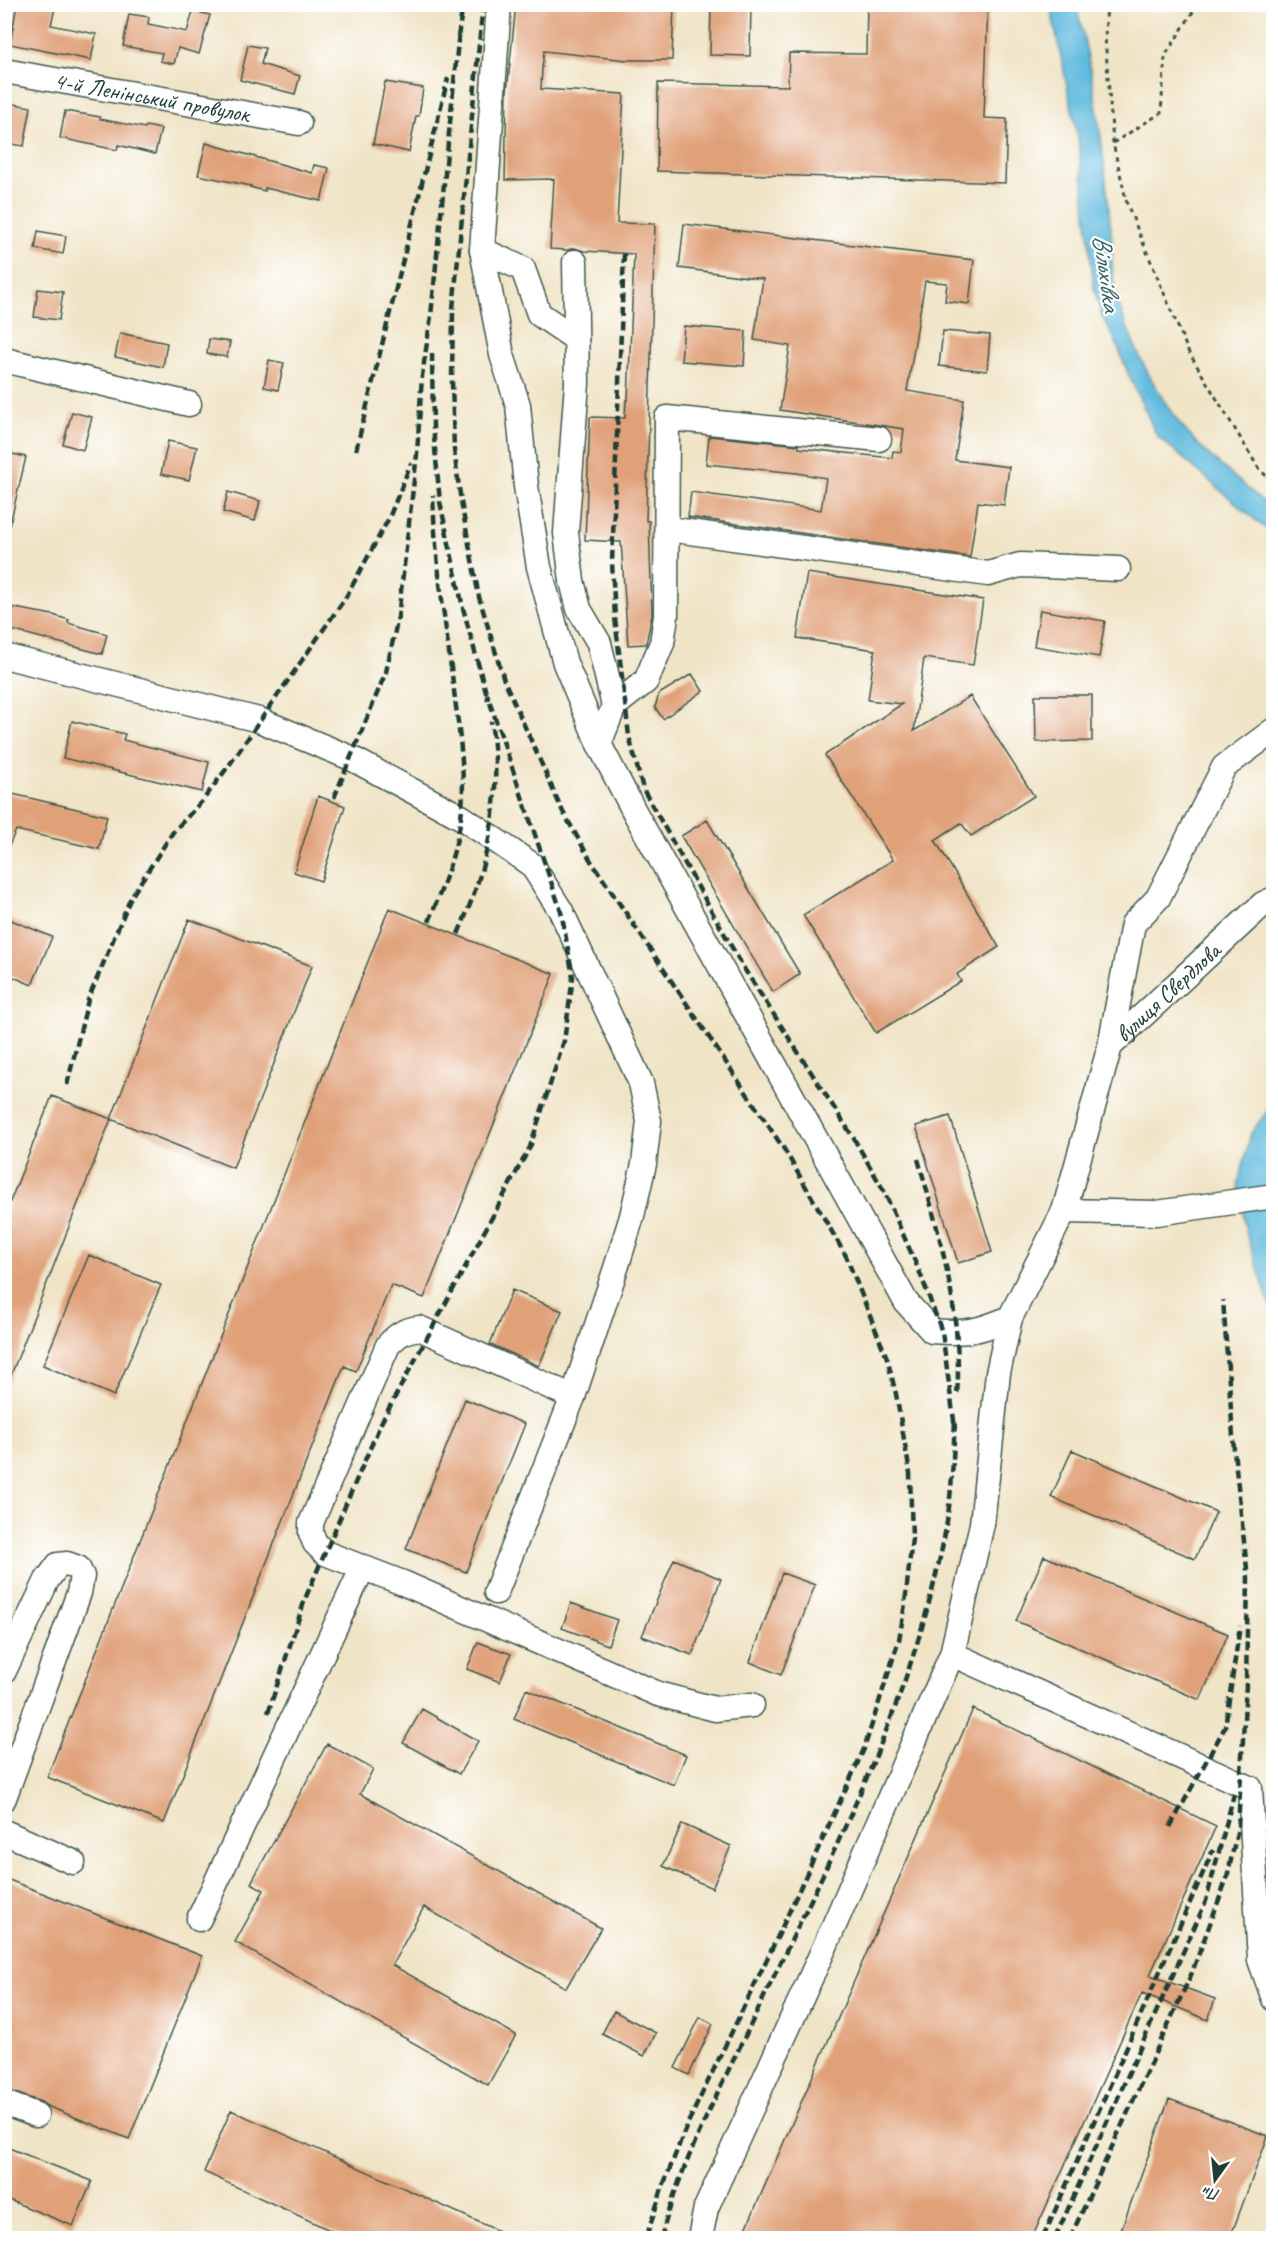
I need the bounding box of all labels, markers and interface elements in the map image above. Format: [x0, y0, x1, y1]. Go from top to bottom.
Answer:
street label: 4-й Ленінський провулок [52, 65, 254, 129]
water label: Вільхівка [1085, 233, 1129, 316]
street label: вулиця Свердлова [1109, 935, 1228, 1049]
north arrow [1185, 2150, 1245, 2210]
text: Пн [1200, 2181, 1222, 2205]

